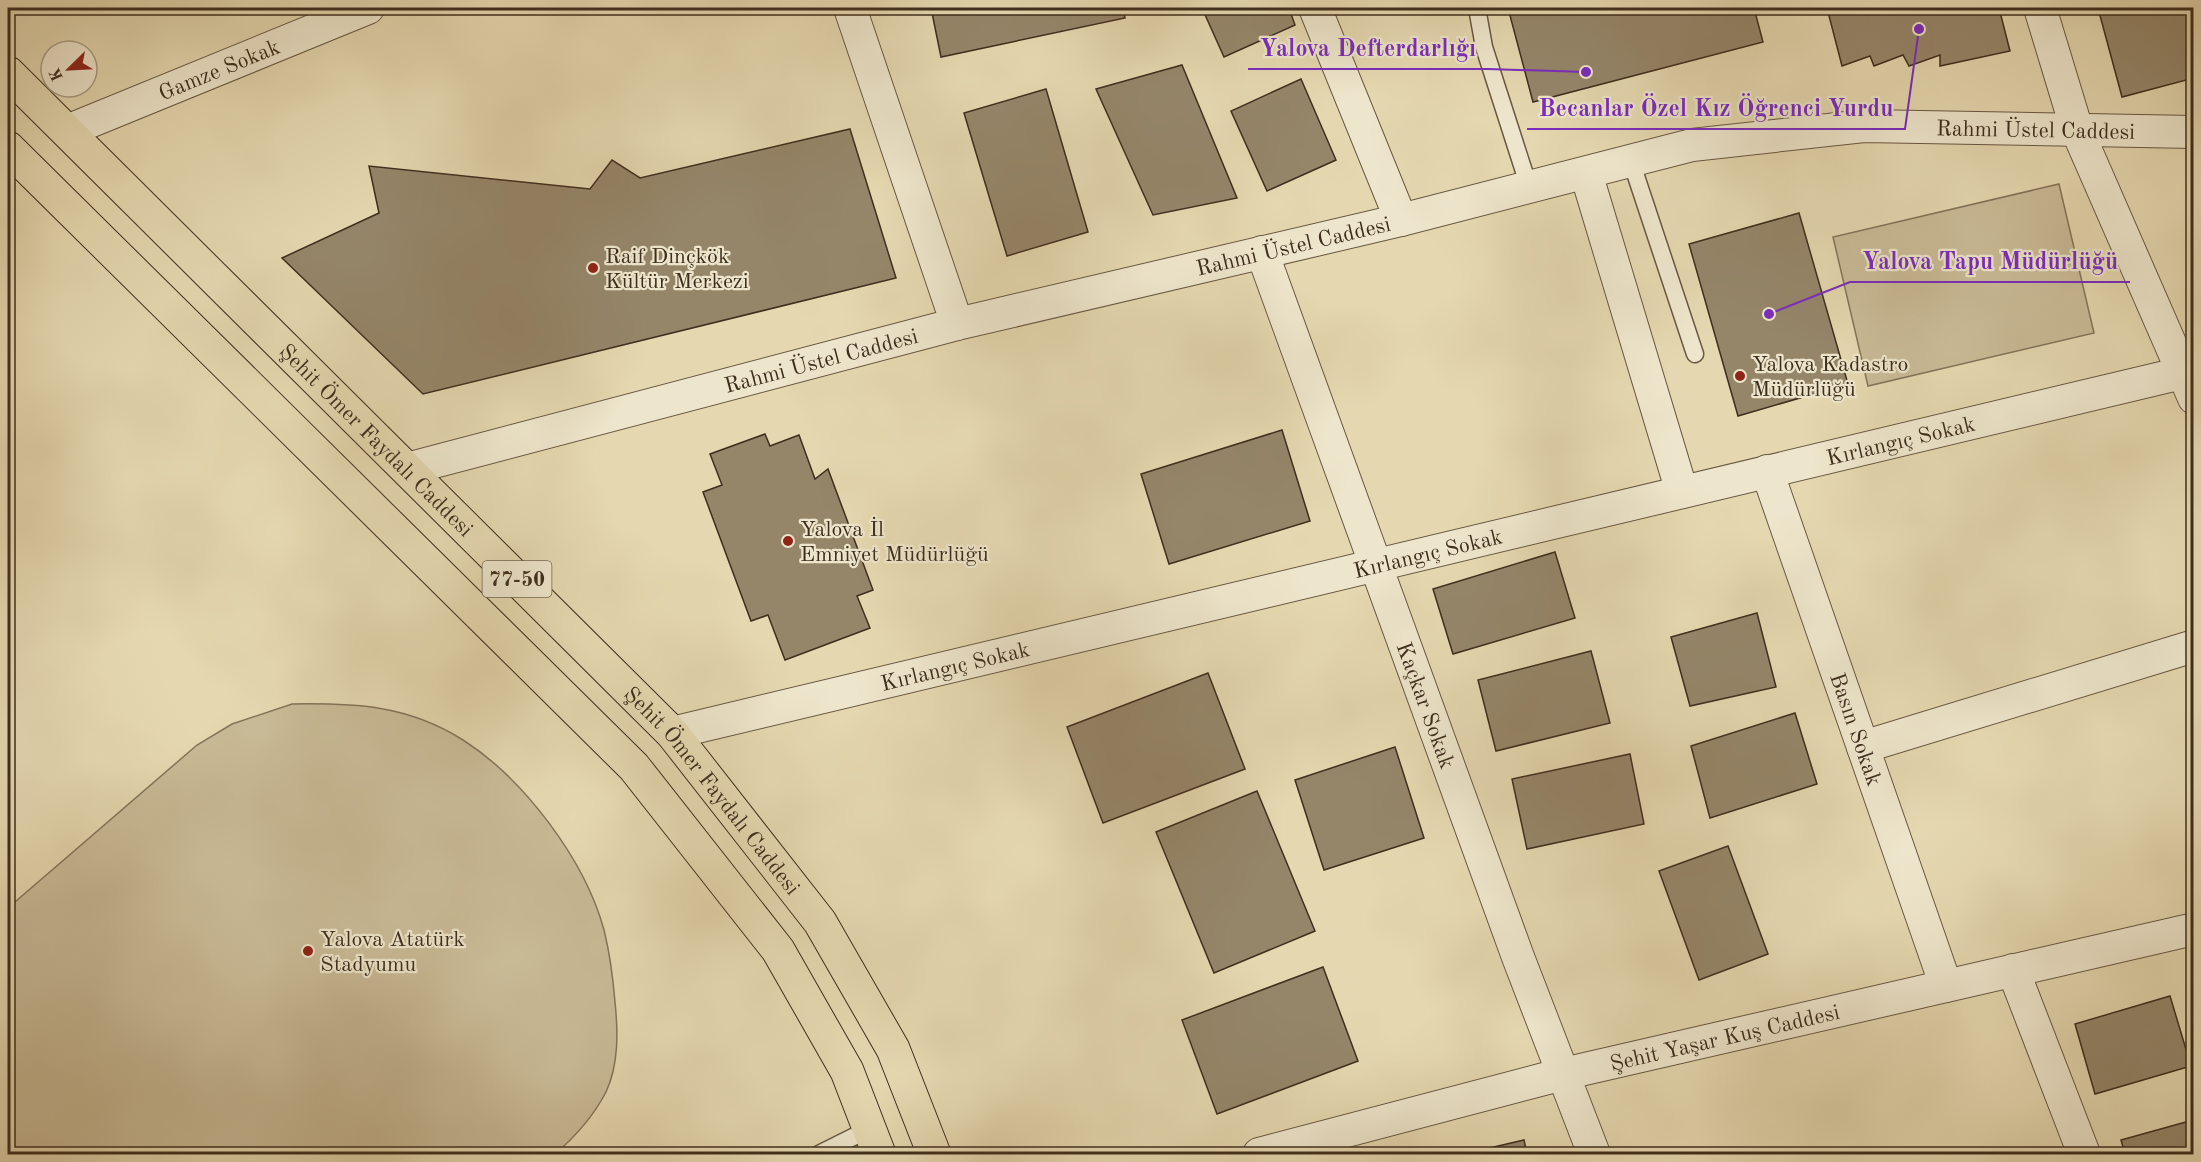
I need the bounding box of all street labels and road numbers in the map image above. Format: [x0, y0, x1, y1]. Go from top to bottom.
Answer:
street label: Gamze Sokak [156, 36, 283, 105]
street label: Rahmi Üstel Caddesi [1936, 117, 2135, 144]
street label: Rahmi Üstel Caddesi [1194, 214, 1393, 281]
street label: Rahmi Üstel Caddesi [722, 326, 920, 398]
street label: Şehit Ömer Faydalı Caddesi [274, 340, 476, 542]
street label: Kırlangıç Sokak [1824, 414, 1978, 470]
street label: Kırlangıç Sokak [1352, 526, 1505, 583]
road number: 77-50 [482, 561, 552, 597]
street label: Kırlangıç Sokak [879, 639, 1032, 696]
street label: Kaçkar Sokak [1392, 639, 1458, 772]
street label: Basın Sokak [1825, 670, 1884, 789]
street label: Şehit Ömer Faydalı Caddesi [619, 683, 803, 900]
street label: Şehit Yaşar Kuş Caddesi [1608, 1002, 1842, 1076]

